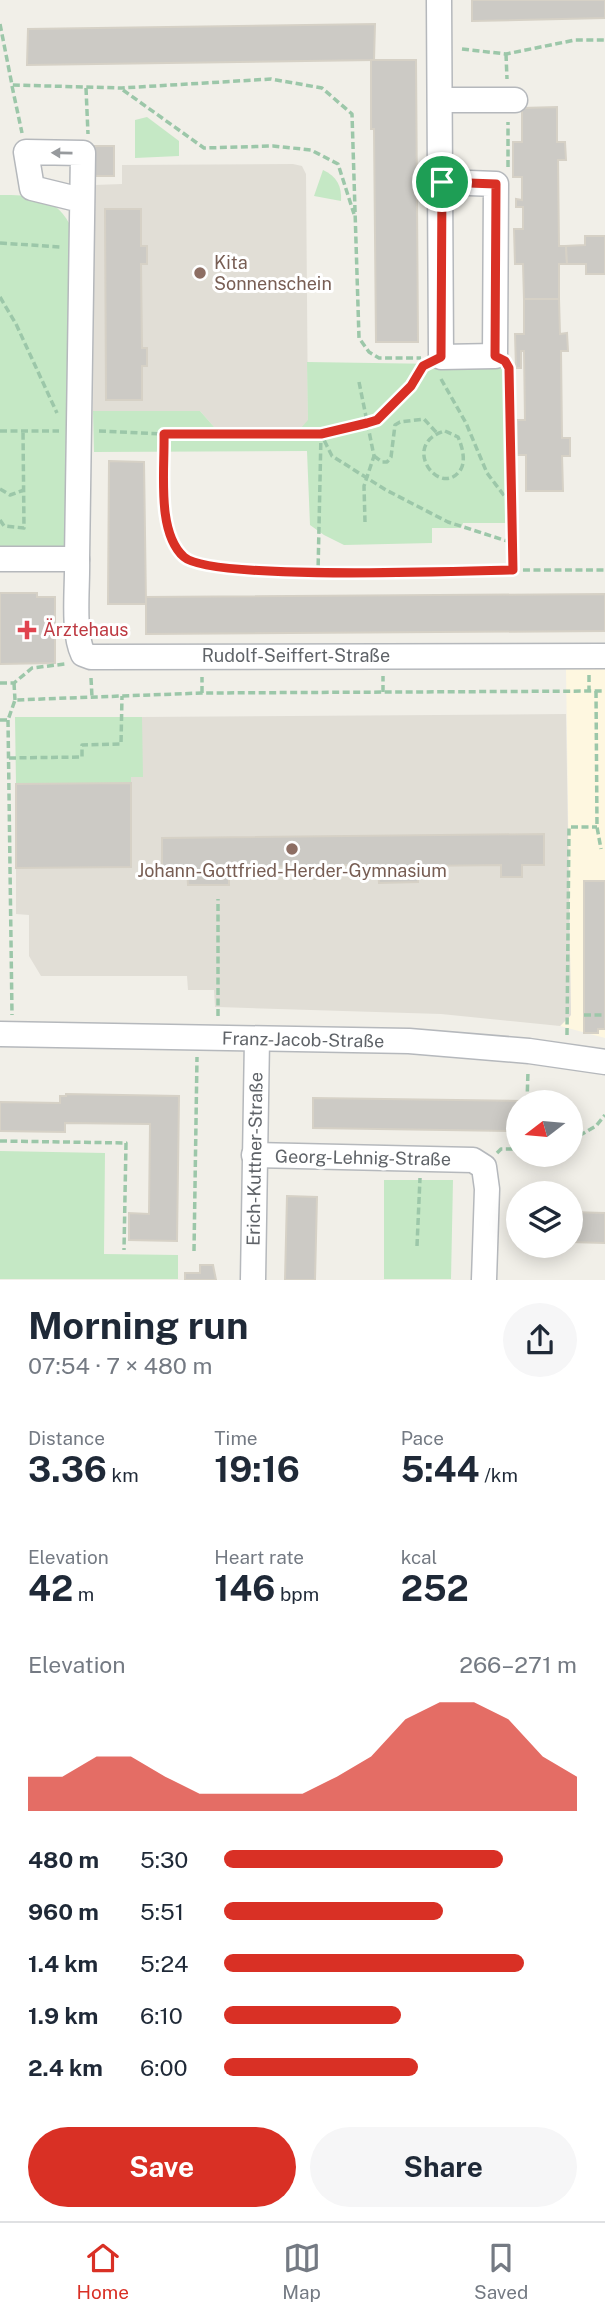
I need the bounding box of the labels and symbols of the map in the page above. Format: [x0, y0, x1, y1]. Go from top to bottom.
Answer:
one-way arrow [51, 147, 73, 158]
pin [412, 152, 472, 212]
place label: Kita Sonnenschein [214, 252, 332, 294]
marker: Kita Sonnenschein [192, 265, 208, 281]
place label: Ärztehaus [43, 618, 128, 640]
marker: Ärztehaus [17, 620, 37, 640]
street label: Rudolf-Seiffert-Straße [202, 645, 390, 666]
marker: Johann-Gottfried-Herder-Gymnasium [284, 841, 300, 857]
place label: Johann-Gottfried-Herder-Gymnasium [137, 860, 447, 881]
street label: Franz-Jacob-Straße [222, 1028, 384, 1051]
street label: Erich-Kuttner-Straße [242, 1072, 267, 1246]
north arrow [506, 1090, 583, 1167]
street label: Georg-Lehnig-Straße [275, 1145, 451, 1170]

